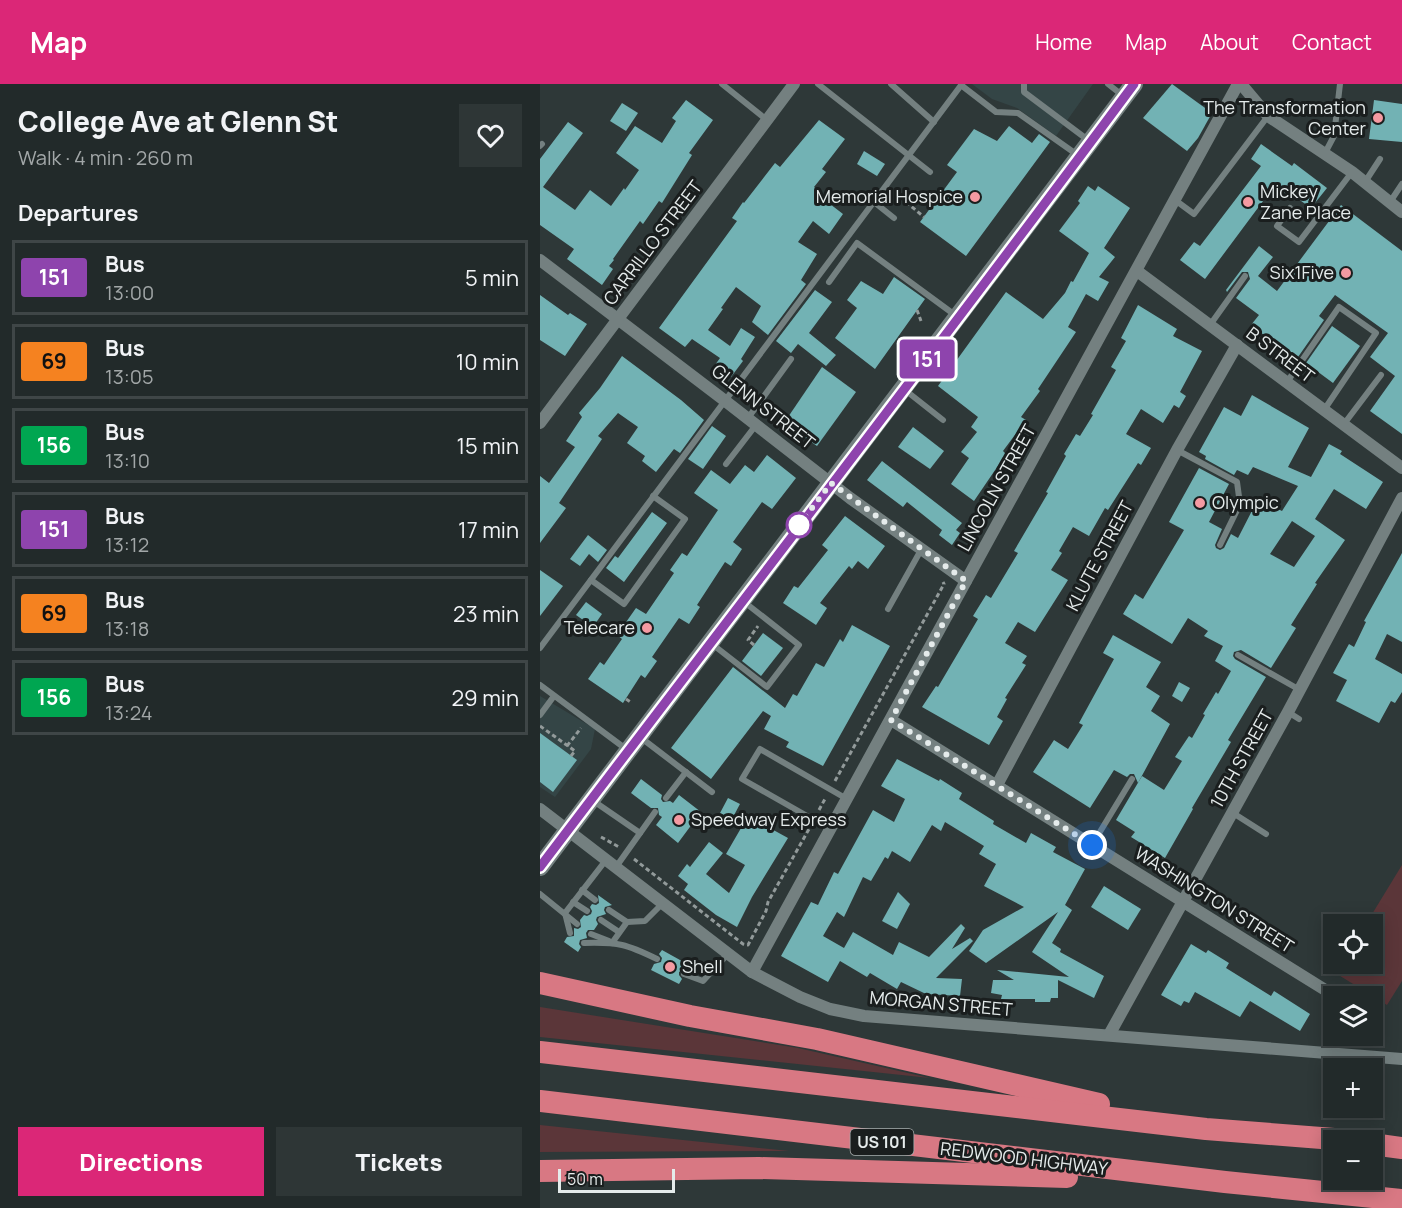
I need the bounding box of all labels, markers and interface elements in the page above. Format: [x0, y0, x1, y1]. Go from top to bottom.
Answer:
text: Map [30, 23, 87, 61]
text: Home [1035, 28, 1092, 56]
text: Map [1125, 28, 1167, 56]
text: About [1200, 28, 1259, 56]
text: Contact [1292, 28, 1372, 56]
place label: The Transformation Center [1203, 95, 1367, 140]
text: College Ave at Glenn St [18, 102, 339, 140]
button: heart [459, 104, 522, 167]
marker: The Transformation Center [1371, 111, 1385, 125]
text: Walk · 4 min · 260 m [18, 144, 193, 171]
street label: CARRILLO STREET [598, 175, 707, 309]
place label: Mickey Zane Place [1260, 179, 1351, 224]
place label: Memorial Hospice [816, 184, 963, 208]
marker: Memorial Hospice [968, 190, 982, 204]
marker: Mickey Zane Place [1241, 195, 1255, 209]
text: Departures [18, 198, 138, 228]
text: Bus [105, 249, 145, 279]
place label: Six1Five [1270, 260, 1334, 284]
text: 151 [39, 263, 69, 291]
text: 5 min [465, 263, 519, 293]
marker: Six1Five [1339, 266, 1353, 280]
text: 13:00 [105, 279, 154, 306]
street label: B STREET [1242, 321, 1320, 388]
text: Bus [105, 333, 145, 363]
line badge: 151 [892, 340, 962, 378]
text: 151 [912, 345, 942, 373]
text: 69 [41, 347, 67, 375]
text: 10 min [456, 347, 519, 377]
street label: GLENN STREET [707, 358, 820, 454]
text: 13:05 [105, 363, 154, 390]
text: Bus [105, 417, 145, 447]
street label: LINCOLN STREET [951, 420, 1041, 555]
text: 156 [37, 431, 71, 459]
text: 15 min [456, 431, 519, 461]
text: 13:10 [105, 447, 150, 474]
place label: Olympic [1212, 490, 1279, 514]
street label: KLUTE STREET [1060, 496, 1138, 615]
marker: Olympic [1193, 496, 1207, 510]
text: Bus [105, 501, 145, 531]
unlabelled marker [786, 512, 812, 538]
text: 151 [39, 515, 69, 543]
text: 17 min [458, 515, 519, 545]
text: 13:12 [105, 531, 149, 558]
text: Bus [105, 585, 145, 615]
text: 69 [41, 599, 67, 627]
text: 23 min [453, 599, 519, 629]
text: 13:18 [105, 615, 149, 642]
place label: Telecare [564, 615, 635, 639]
marker: Telecare [640, 621, 654, 635]
text: Bus [105, 669, 145, 699]
text: 156 [37, 683, 71, 711]
text: 29 min [452, 683, 519, 713]
text: 13:24 [105, 699, 153, 726]
street label: 10TH STREET [1204, 705, 1278, 812]
place label: Speedway Express [691, 807, 846, 831]
marker: Speedway Express [672, 813, 686, 827]
your location [1077, 830, 1107, 860]
street label: WASHINGTON STREET [1131, 840, 1299, 958]
map controls [1323, 914, 1383, 1190]
button: locate [1323, 914, 1383, 974]
place label: Shell [682, 954, 723, 978]
marker: Shell [663, 960, 677, 974]
street label: MORGAN STREET [869, 985, 1014, 1021]
button: layers [1323, 986, 1383, 1046]
button: + [1323, 1058, 1383, 1118]
button: Directions [18, 1127, 264, 1196]
button: Tickets [276, 1127, 522, 1196]
road number: US 101 [850, 1129, 914, 1155]
button: − [1323, 1130, 1383, 1190]
street label: REDWOOD HIGHWAY [939, 1136, 1110, 1180]
scale bar [558, 1166, 675, 1194]
text: 50 m [567, 1168, 603, 1190]

